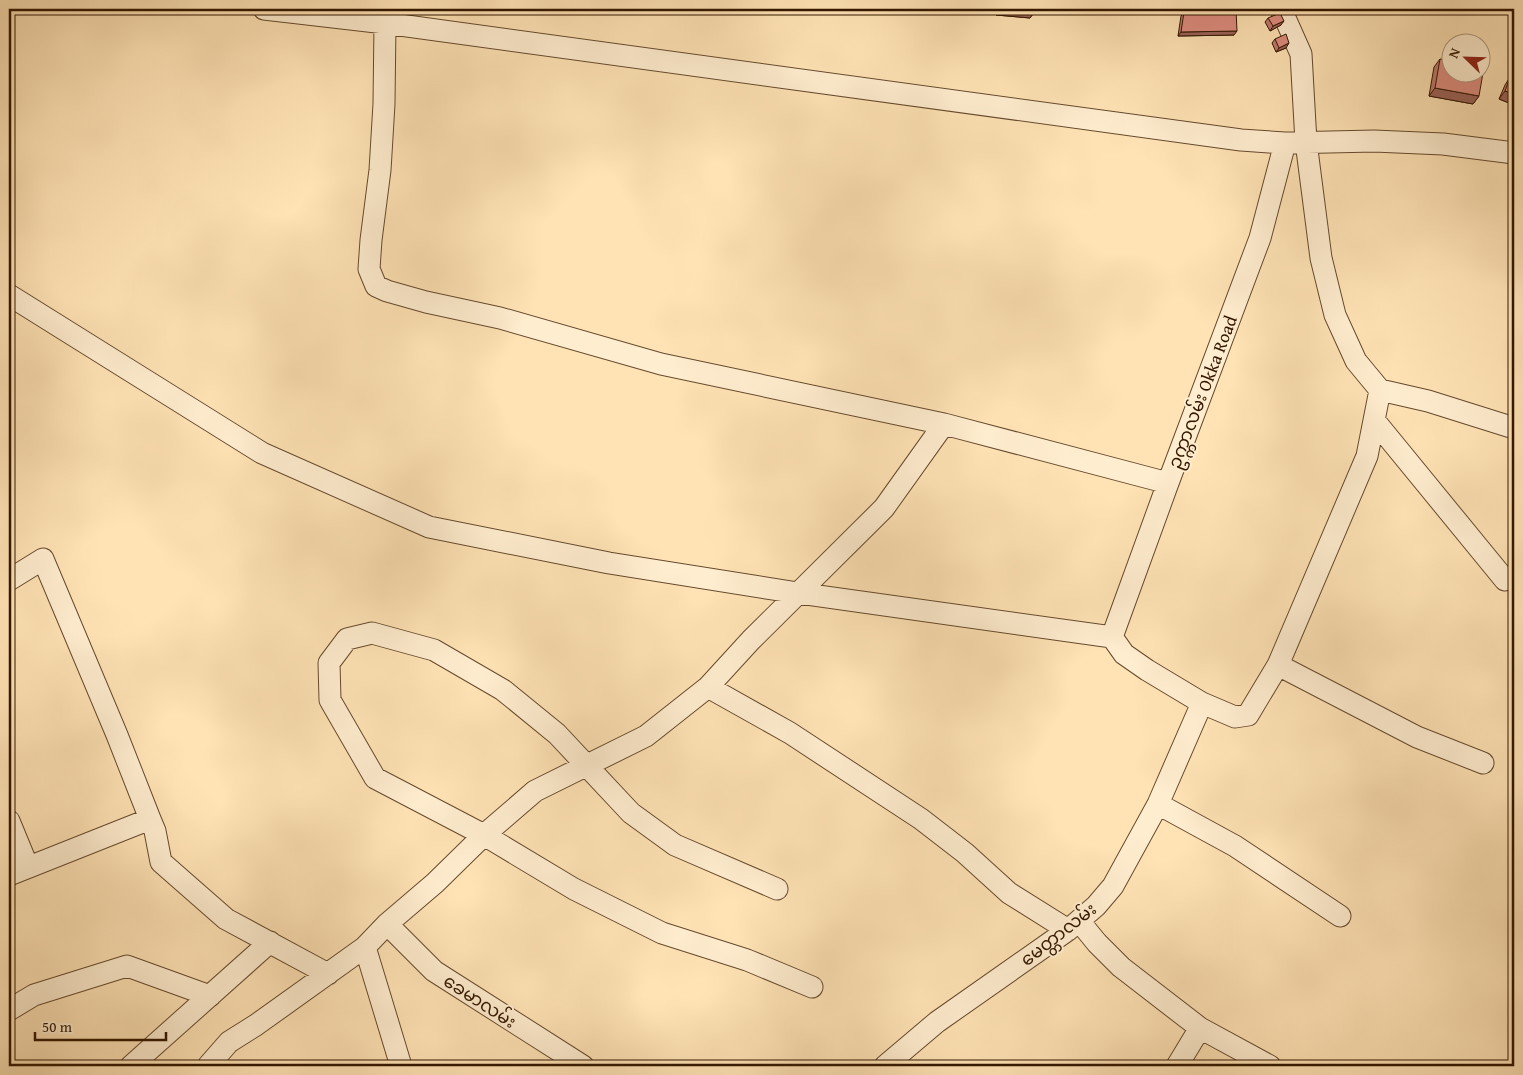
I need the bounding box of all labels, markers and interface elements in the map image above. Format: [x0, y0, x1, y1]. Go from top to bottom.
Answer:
north arrow [1440, 32, 1490, 82]
text: N [1443, 44, 1465, 61]
street label: ဥက္ကာလမ်း Okka Road [1160, 311, 1246, 473]
street label: မေတ္တာလမ်း [1014, 896, 1103, 974]
street label: ခေမာလမ်း [438, 967, 522, 1035]
scale bar [35, 1010, 166, 1042]
text: 50 m [42, 1016, 73, 1037]

